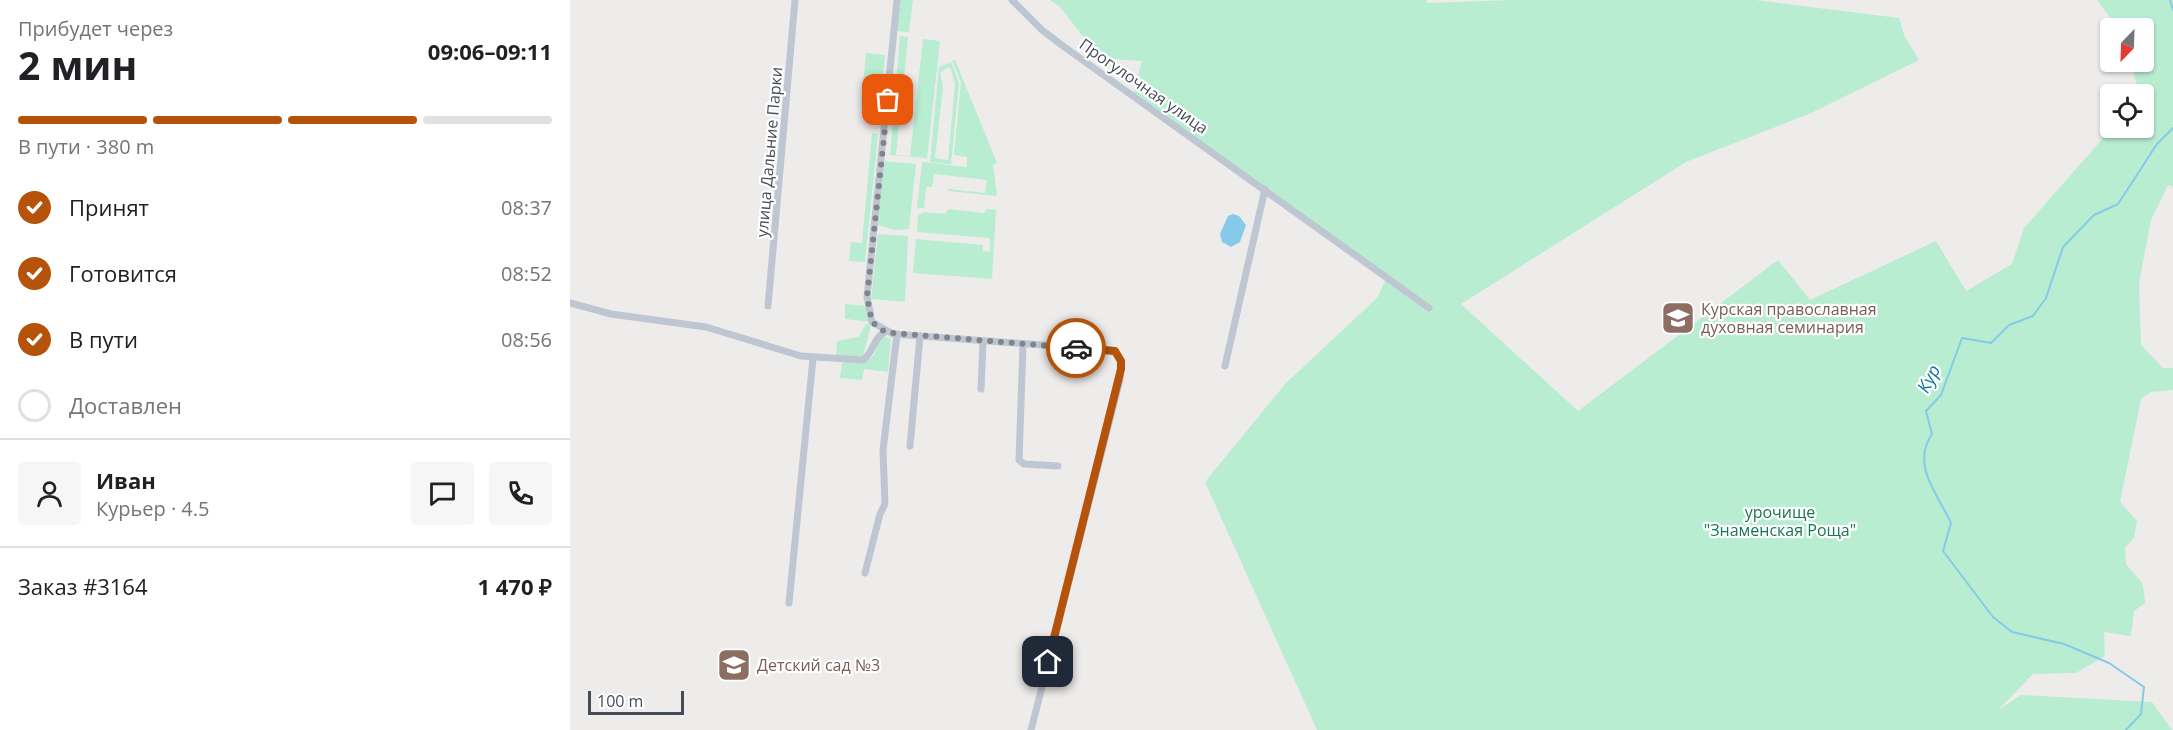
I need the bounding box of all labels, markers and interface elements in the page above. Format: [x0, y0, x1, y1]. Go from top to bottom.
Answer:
text: Прибудет через [18, 15, 173, 42]
north arrow [2100, 18, 2154, 72]
map controls [2100, 18, 2154, 138]
street label: Прогулочная улица [1075, 33, 1213, 139]
text: 09:06–09:11 [428, 36, 552, 66]
text: 2 мин [18, 38, 137, 91]
street label: улица Дальние Парки [751, 66, 787, 238]
pin [862, 74, 913, 125]
icon: bag [871, 83, 904, 116]
button: locate [2100, 84, 2154, 138]
text: В пути · 380 m [18, 133, 154, 160]
icon: check [18, 191, 51, 224]
text: Принят [69, 192, 149, 222]
text: 08:37 [501, 194, 552, 221]
icon: check [18, 257, 51, 290]
text: Готовится [69, 258, 177, 288]
text: 08:52 [501, 260, 552, 287]
place label: Курская православная духовная семинария [1701, 298, 1877, 338]
school or university icon: Курская православная духовная семинария [1660, 300, 1696, 336]
courier [1046, 318, 1106, 378]
icon: check [18, 323, 51, 356]
text: В пути [69, 324, 138, 354]
text: 08:56 [501, 326, 552, 353]
icon: car [1060, 332, 1093, 365]
water label: Кур [1911, 360, 1945, 397]
text: Доставлен [69, 390, 182, 420]
button: person [18, 462, 81, 525]
button: chat [411, 462, 474, 525]
button: phone [489, 462, 552, 525]
text: Иван [96, 465, 156, 495]
text: Курьер · 4.5 [96, 495, 210, 522]
park label: урочище "Знаменская Роща" [1704, 501, 1856, 541]
text: Заказ #3164 [18, 571, 148, 601]
text: 1 470 ₽ [477, 571, 552, 601]
pin [1022, 636, 1073, 687]
icon: home [1031, 645, 1064, 678]
school or university icon: Детский сад №3 [716, 647, 752, 683]
place label: Детский сад №3 [757, 654, 880, 676]
scale bar [588, 688, 684, 716]
text: 100 m [597, 690, 643, 712]

